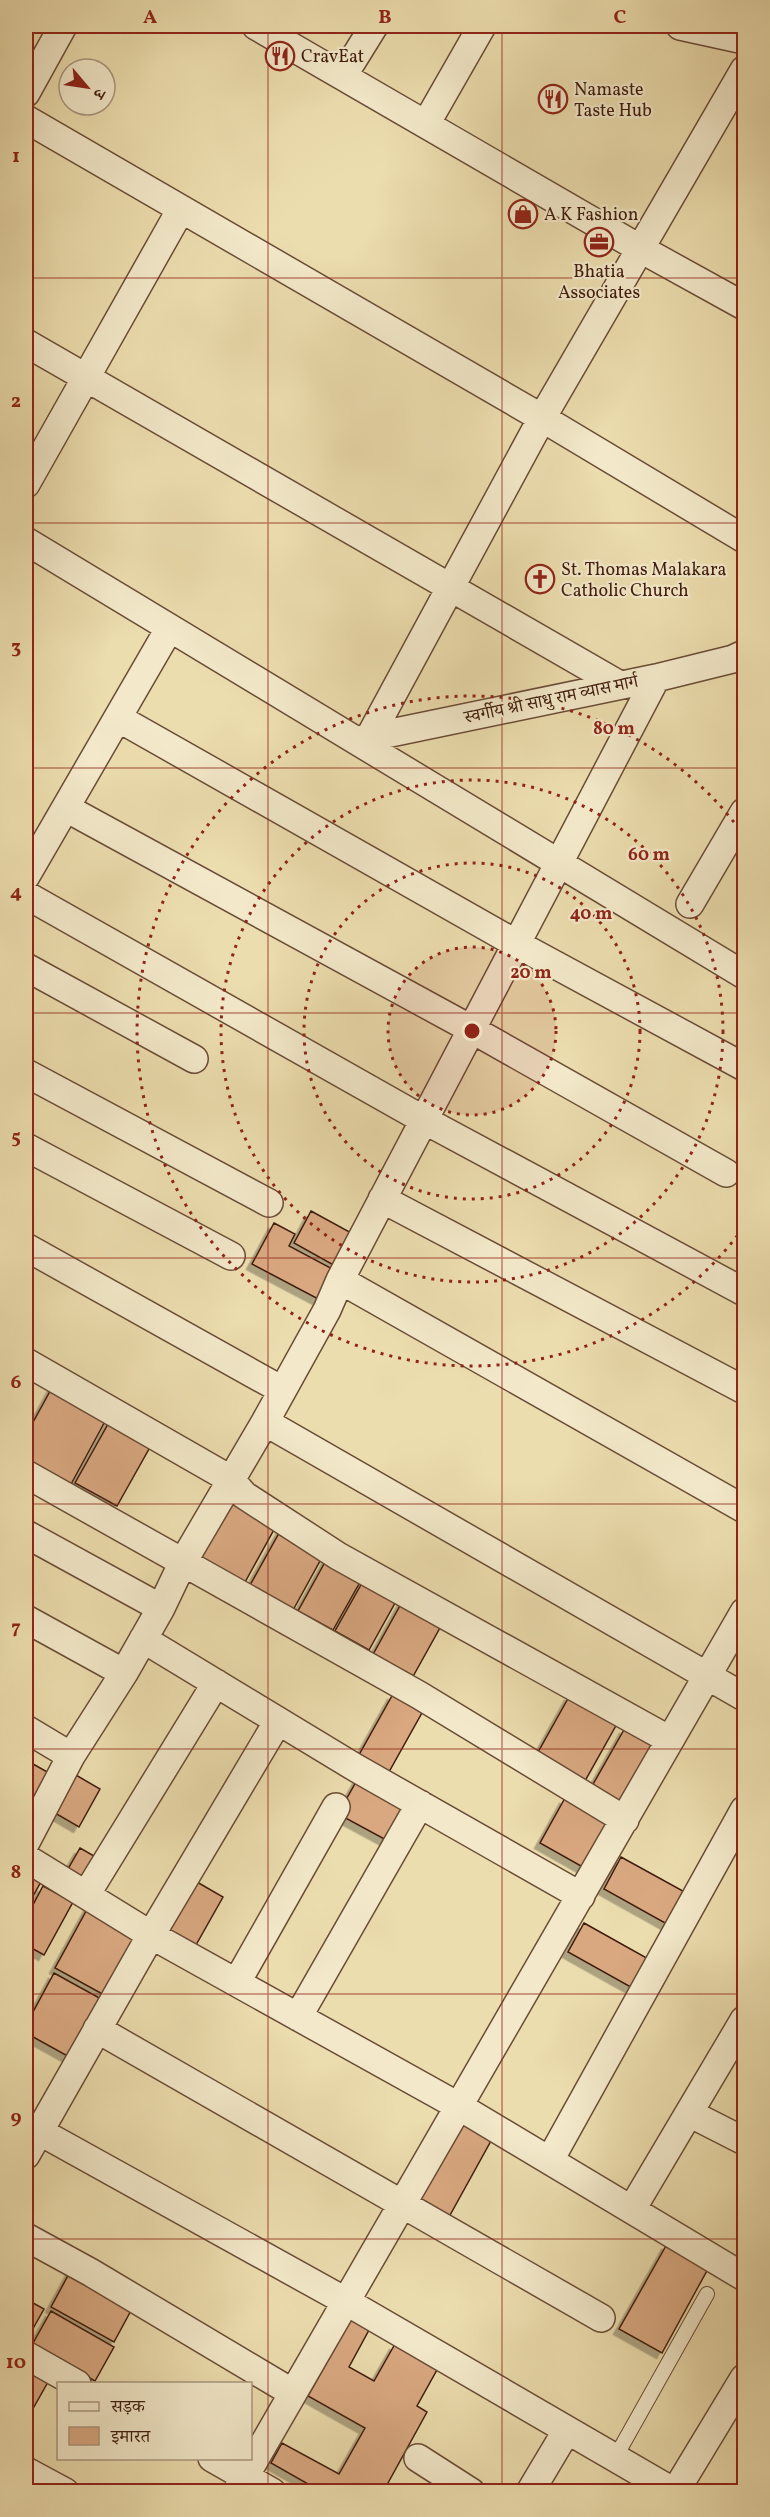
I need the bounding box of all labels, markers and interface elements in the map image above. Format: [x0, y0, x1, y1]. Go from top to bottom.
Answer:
text: A [143, 4, 157, 32]
text: B [378, 4, 392, 32]
text: C [614, 4, 627, 32]
restaurant icon: CravEat [264, 40, 296, 72]
place label: CravEat [301, 45, 364, 70]
north arrow [57, 57, 117, 117]
place label: Namaste Taste Hub [574, 78, 652, 124]
restaurant icon: Namaste Taste Hub [537, 83, 569, 115]
text: उ [86, 84, 110, 104]
text: 1 [12, 143, 20, 171]
shop icon: A K Fashion [507, 198, 539, 230]
place label: A K Fashion [544, 203, 639, 228]
office icon: Bhatia Associates [583, 226, 615, 258]
place label: Bhatia Associates [558, 260, 640, 306]
text: 2 [11, 388, 21, 416]
place label: St. Thomas Malakara Catholic Church [561, 558, 727, 604]
church icon: St. Thomas Malakara Catholic Church [524, 563, 556, 595]
text: 3 [11, 634, 21, 662]
street label: स्वर्गीय श्री साधु राम व्यास मार्ग [461, 669, 642, 731]
text: 80 m [593, 717, 635, 742]
text: 60 m [628, 843, 670, 868]
text: 4 [10, 879, 22, 907]
text: 40 m [570, 902, 612, 927]
text: 20 m [510, 961, 552, 986]
centre of rings [462, 1021, 482, 1041]
text: 5 [11, 1124, 21, 1152]
text: 6 [11, 1369, 22, 1397]
text: 7 [11, 1614, 21, 1642]
text: 8 [11, 1859, 21, 1887]
text: 9 [10, 2104, 22, 2132]
text: 10 [6, 2349, 26, 2377]
legend [57, 2382, 252, 2460]
text: सड़क [110, 2395, 146, 2420]
text: इमारत [110, 2425, 151, 2450]

